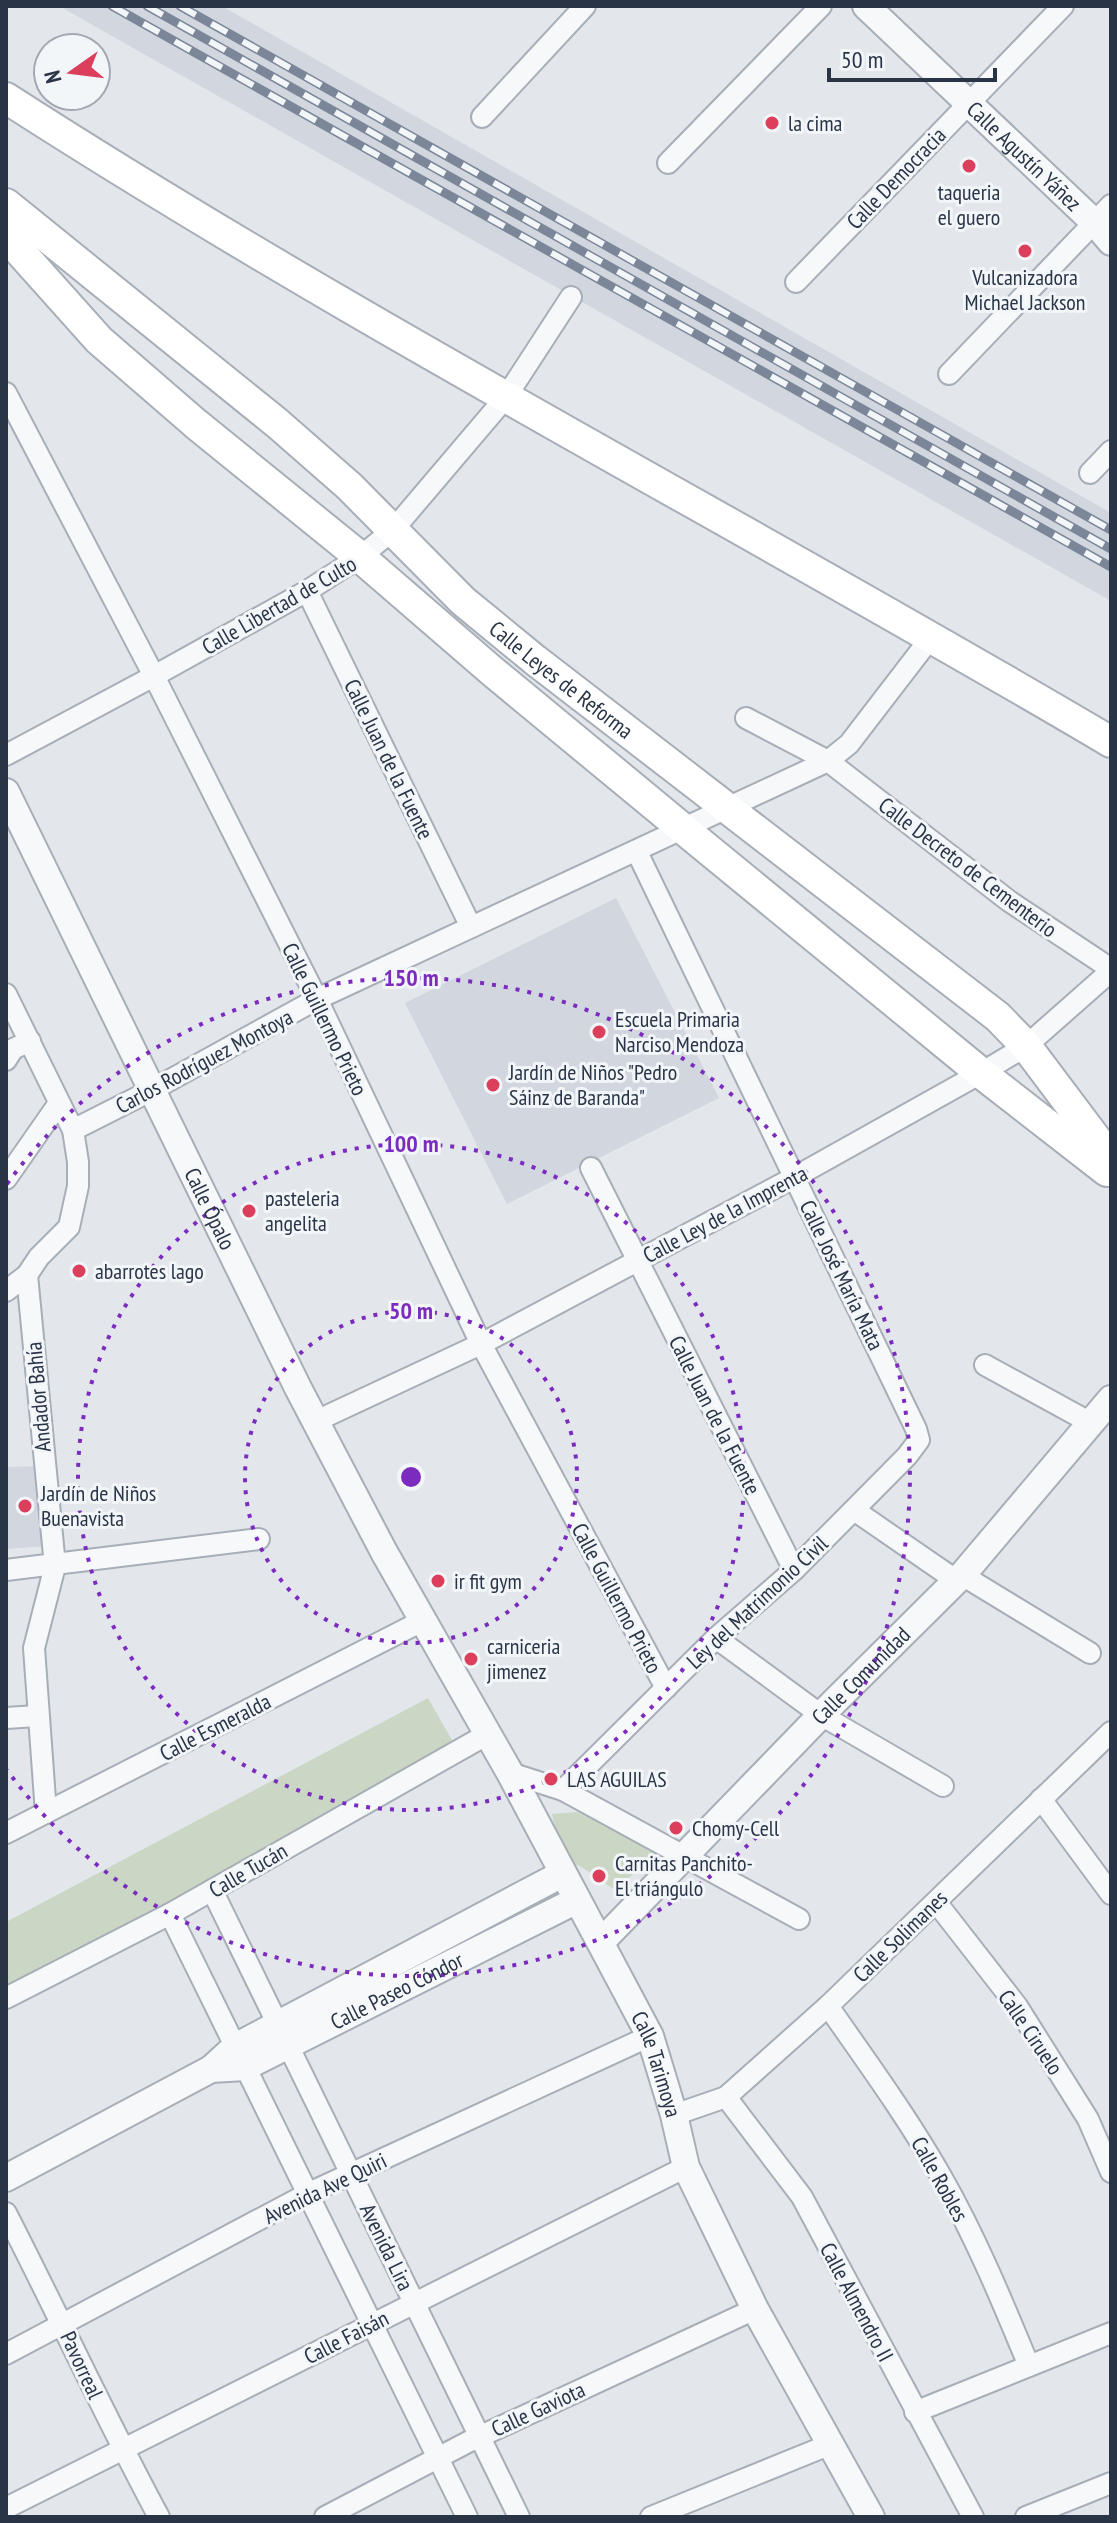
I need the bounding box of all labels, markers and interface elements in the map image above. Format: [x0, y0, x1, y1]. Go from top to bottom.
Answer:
north arrow [32, 32, 112, 112]
scale bar [829, 32, 995, 82]
text: 50 m [841, 44, 883, 75]
text: N [38, 68, 68, 86]
street label: Calle Agustín Yáñez [961, 95, 1087, 217]
place label: la cima [788, 109, 842, 137]
marker: la cima [763, 114, 781, 132]
street label: Calle Democracia [840, 121, 952, 235]
marker: taqueria el guero [960, 157, 978, 175]
place label: taqueria el guero [938, 178, 1000, 231]
marker: Vulcanizadora Michael Jackson [1016, 242, 1034, 260]
place label: Vulcanizadora Michael Jackson [964, 263, 1086, 316]
street label: Calle Libertad de Culto [197, 549, 361, 661]
street label: Calle Leyes de Reforma [484, 614, 639, 745]
street label: Calle Juan de la Fuente [338, 674, 440, 844]
street label: Calle Decreto de Cementerio [873, 791, 1063, 943]
street label: Calle Guillermo Prieto [276, 938, 374, 1100]
text: 150 m [383, 962, 439, 993]
street label: Carlos Rodríguez Montoya [111, 1003, 297, 1119]
place label: Escuela Primaria Narciso Mendoza [615, 1005, 744, 1058]
marker: Escuela Primaria Narciso Mendoza [590, 1023, 608, 1041]
place label: Jardín de Niños "Pedro Sáinz de Baranda" [508, 1058, 677, 1111]
marker: Jardín de Niños "Pedro Sáinz de Baranda" [484, 1076, 502, 1094]
text: 100 m [383, 1128, 439, 1159]
street label: Calle Ley de la Imprenta [638, 1159, 812, 1269]
street label: Calle Ópalo [178, 1163, 242, 1254]
place label: pasteleria angelita [265, 1184, 340, 1237]
street label: Calle José María Mata [794, 1195, 890, 1355]
marker: pasteleria angelita [240, 1202, 258, 1220]
place label: abarrotes lago [95, 1257, 204, 1285]
marker: abarrotes lago [70, 1262, 88, 1280]
text: 50 m [389, 1295, 433, 1326]
street label: Calle Juan de la Fuente [663, 1331, 767, 1499]
street label: Andador Bahía [19, 1341, 57, 1453]
centre of rings [397, 1463, 425, 1491]
place label: Jardín de Niños Buenavista [40, 1479, 156, 1532]
marker: Jardín de Niños Buenavista [16, 1497, 34, 1515]
street label: Calle Guillermo Prieto [566, 1518, 668, 1678]
street label: Ley del Matrimonio Civil [681, 1529, 834, 1675]
place label: ir fit gym [454, 1567, 522, 1595]
marker: ir fit gym [429, 1572, 447, 1590]
street label: Calle Comunidad [805, 1621, 916, 1731]
place label: carniceria jimenez [487, 1632, 560, 1685]
marker: carniceria jimenez [462, 1650, 480, 1668]
street label: Calle Esmeralda [155, 1687, 275, 1767]
place label: LAS AGUILAS [567, 1765, 667, 1793]
marker: LAS AGUILAS [542, 1770, 560, 1788]
place label: Chomy-Cell [692, 1814, 780, 1842]
marker: Chomy-Cell [667, 1819, 685, 1837]
street label: Calle Tucán [204, 1836, 292, 1904]
place label: Carnitas Panchito- El triángulo [615, 1849, 753, 1902]
marker: Carnitas Panchito- El triángulo [590, 1867, 608, 1885]
street label: Calle Solimanes [847, 1884, 953, 1988]
street label: Calle Paseo Cóndor [326, 1946, 468, 2036]
street label: Calle Ciruelo [992, 1984, 1070, 2080]
street label: Calle Tarimoya [625, 2006, 688, 2120]
street label: Calle Robles [905, 2132, 975, 2226]
street label: Avenida Ave Quiri [259, 2146, 391, 2230]
street label: Avenida Lira [354, 2199, 420, 2295]
street label: Calle Almendro II [814, 2238, 900, 2366]
street label: Calle Faisán [299, 2304, 393, 2370]
street label: Pavorreal [54, 2327, 110, 2404]
street label: Calle Gaviota [487, 2375, 589, 2443]

